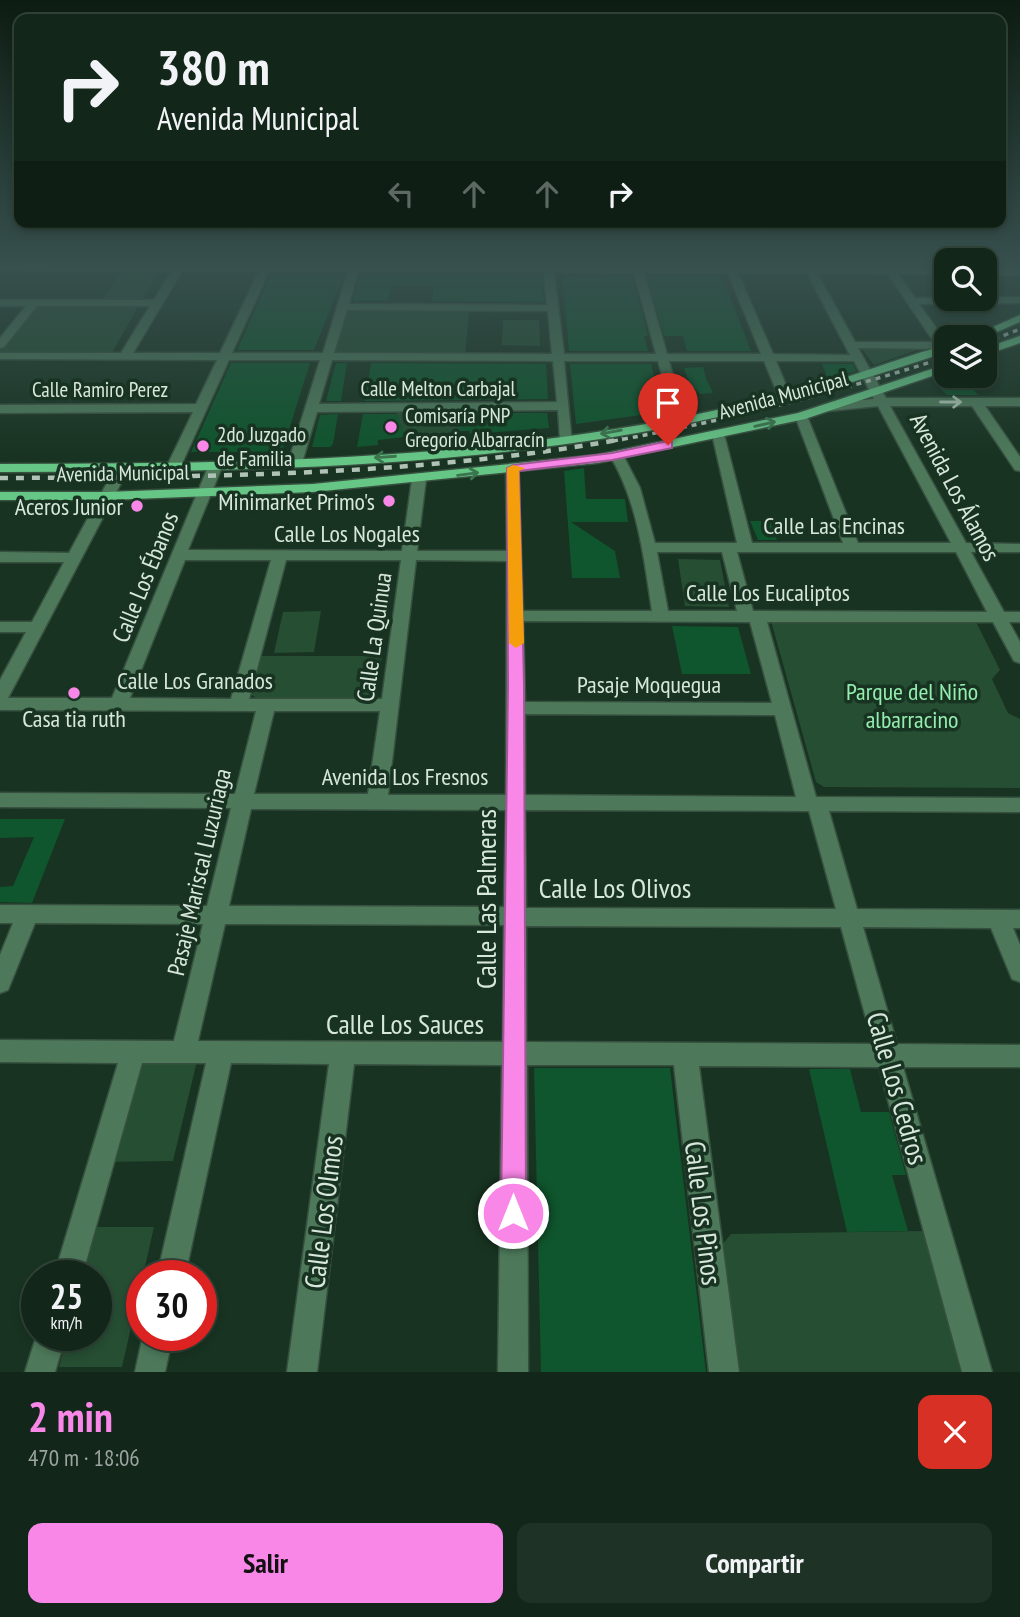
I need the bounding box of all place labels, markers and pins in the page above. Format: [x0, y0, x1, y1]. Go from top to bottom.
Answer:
pin [638, 373, 698, 445]
place label: Comisaría PNP Gregorio Albarracín [405, 402, 545, 453]
marker: Comisaría PNP Gregorio Albarracín [383, 419, 399, 435]
place label: 2do Juzgado de Familia [217, 421, 306, 472]
marker: 2do Juzgado de Familia [195, 438, 211, 454]
place label: Minimarket Primo's [218, 486, 375, 517]
place label: Aceros Junior [15, 491, 123, 522]
marker: Minimarket Primo's [381, 493, 397, 509]
marker: Aceros Junior [129, 498, 145, 514]
marker: Casa tia ruth [66, 685, 82, 701]
place label: Casa tia ruth [22, 703, 126, 734]

